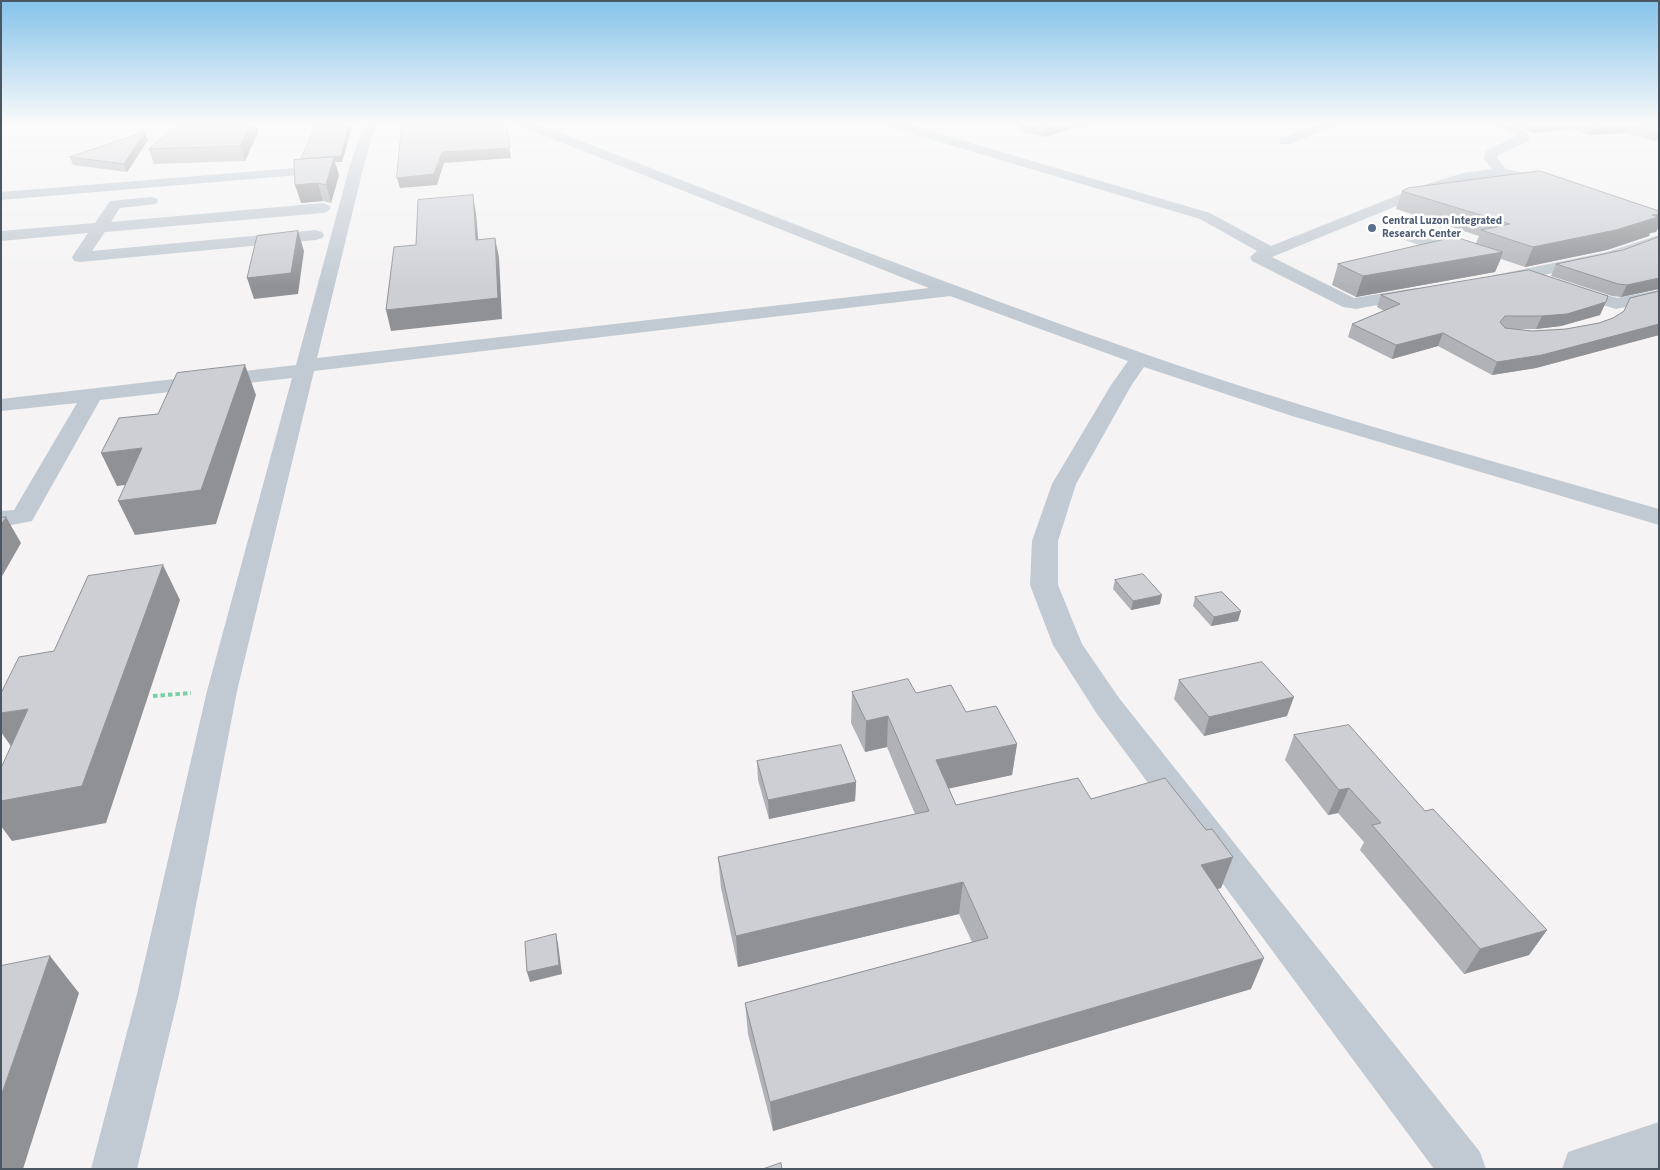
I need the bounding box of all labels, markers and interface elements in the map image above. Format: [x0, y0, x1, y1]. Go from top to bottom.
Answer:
place label: Central Luzon Integrated Research Center [1382, 215, 1502, 241]
marker: Central Luzon Integrated Research Center [1366, 222, 1378, 234]

